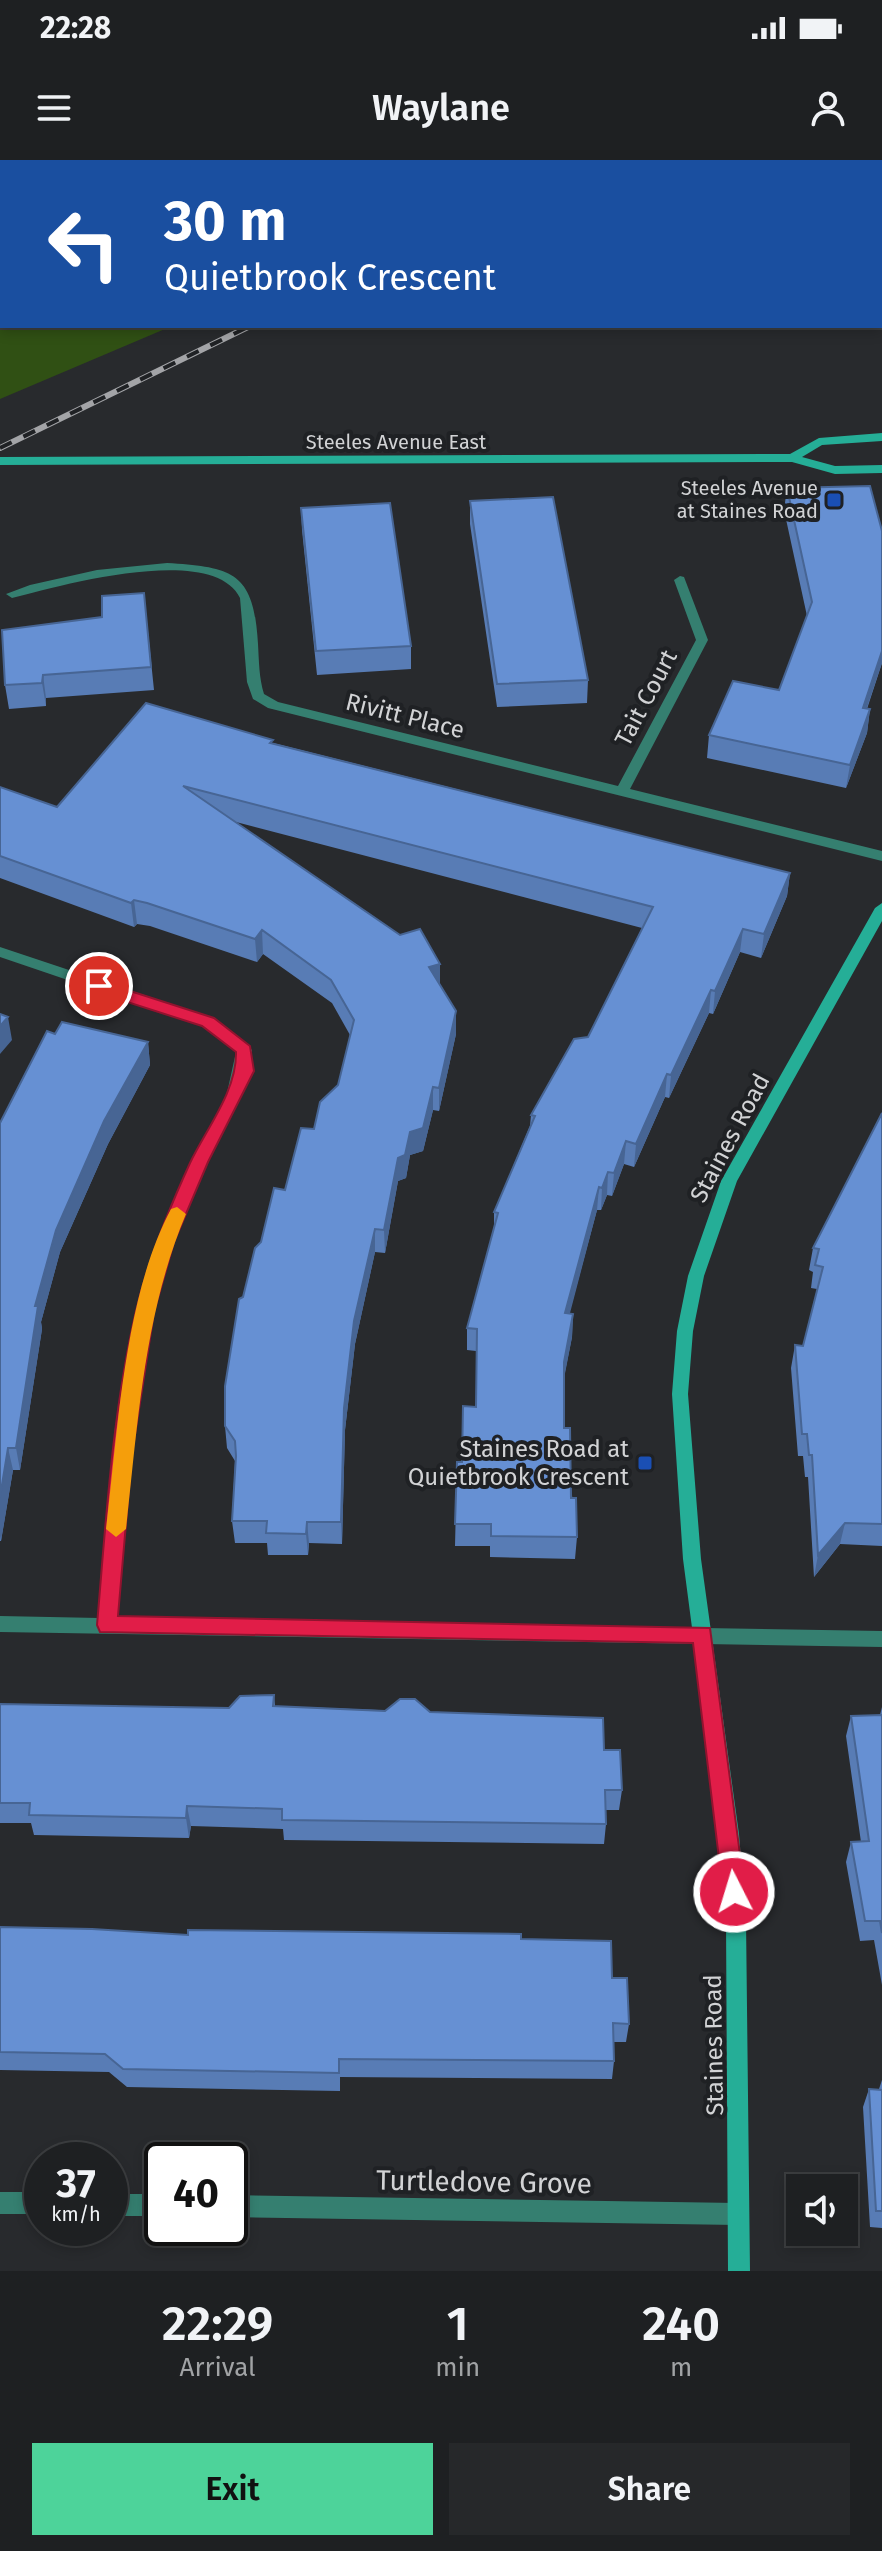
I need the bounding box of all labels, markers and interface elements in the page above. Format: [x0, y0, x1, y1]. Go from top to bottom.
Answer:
text: 22:28 [40, 10, 111, 46]
icon: menu [32, 86, 76, 130]
text: Waylane [372, 86, 510, 130]
icon: person [806, 86, 850, 130]
text: 30 m [164, 188, 286, 255]
icon: left [32, 192, 136, 296]
text: Quietbrook Crescent [164, 256, 496, 300]
street label: Steeles Avenue East [306, 430, 487, 454]
place label: Steeles Avenue at Staines Road [677, 476, 818, 523]
marker: Steeles Avenue at Staines Road [825, 491, 843, 509]
street label: Tait Court [609, 645, 683, 751]
street label: Rivitt Place [343, 688, 467, 744]
pin [65, 952, 133, 1020]
icon: arrive [77, 964, 121, 1008]
street label: Staines Road [684, 1069, 776, 1207]
place label: Staines Road at Quietbrook Crescent [408, 1435, 629, 1491]
marker: Staines Road at Quietbrook Crescent [636, 1454, 654, 1472]
position arrow [692, 1850, 776, 1934]
street label: Staines Road [699, 1974, 729, 2116]
speed limit sign: 40 [144, 2142, 248, 2246]
text: 37 [56, 2160, 96, 2208]
street label: Turtledove Grove [376, 2164, 592, 2200]
map controls [786, 2174, 858, 2246]
button: sound [786, 2174, 858, 2246]
text: km/h [51, 2202, 101, 2226]
text: 22:29 [162, 2295, 273, 2353]
text: 1 [447, 2295, 469, 2353]
text: 240 [642, 2295, 720, 2353]
text: Arrival [180, 2352, 256, 2383]
text: min [435, 2352, 480, 2383]
text: m [670, 2352, 692, 2383]
button: Exit [32, 2443, 433, 2535]
button: Share [449, 2443, 850, 2535]

